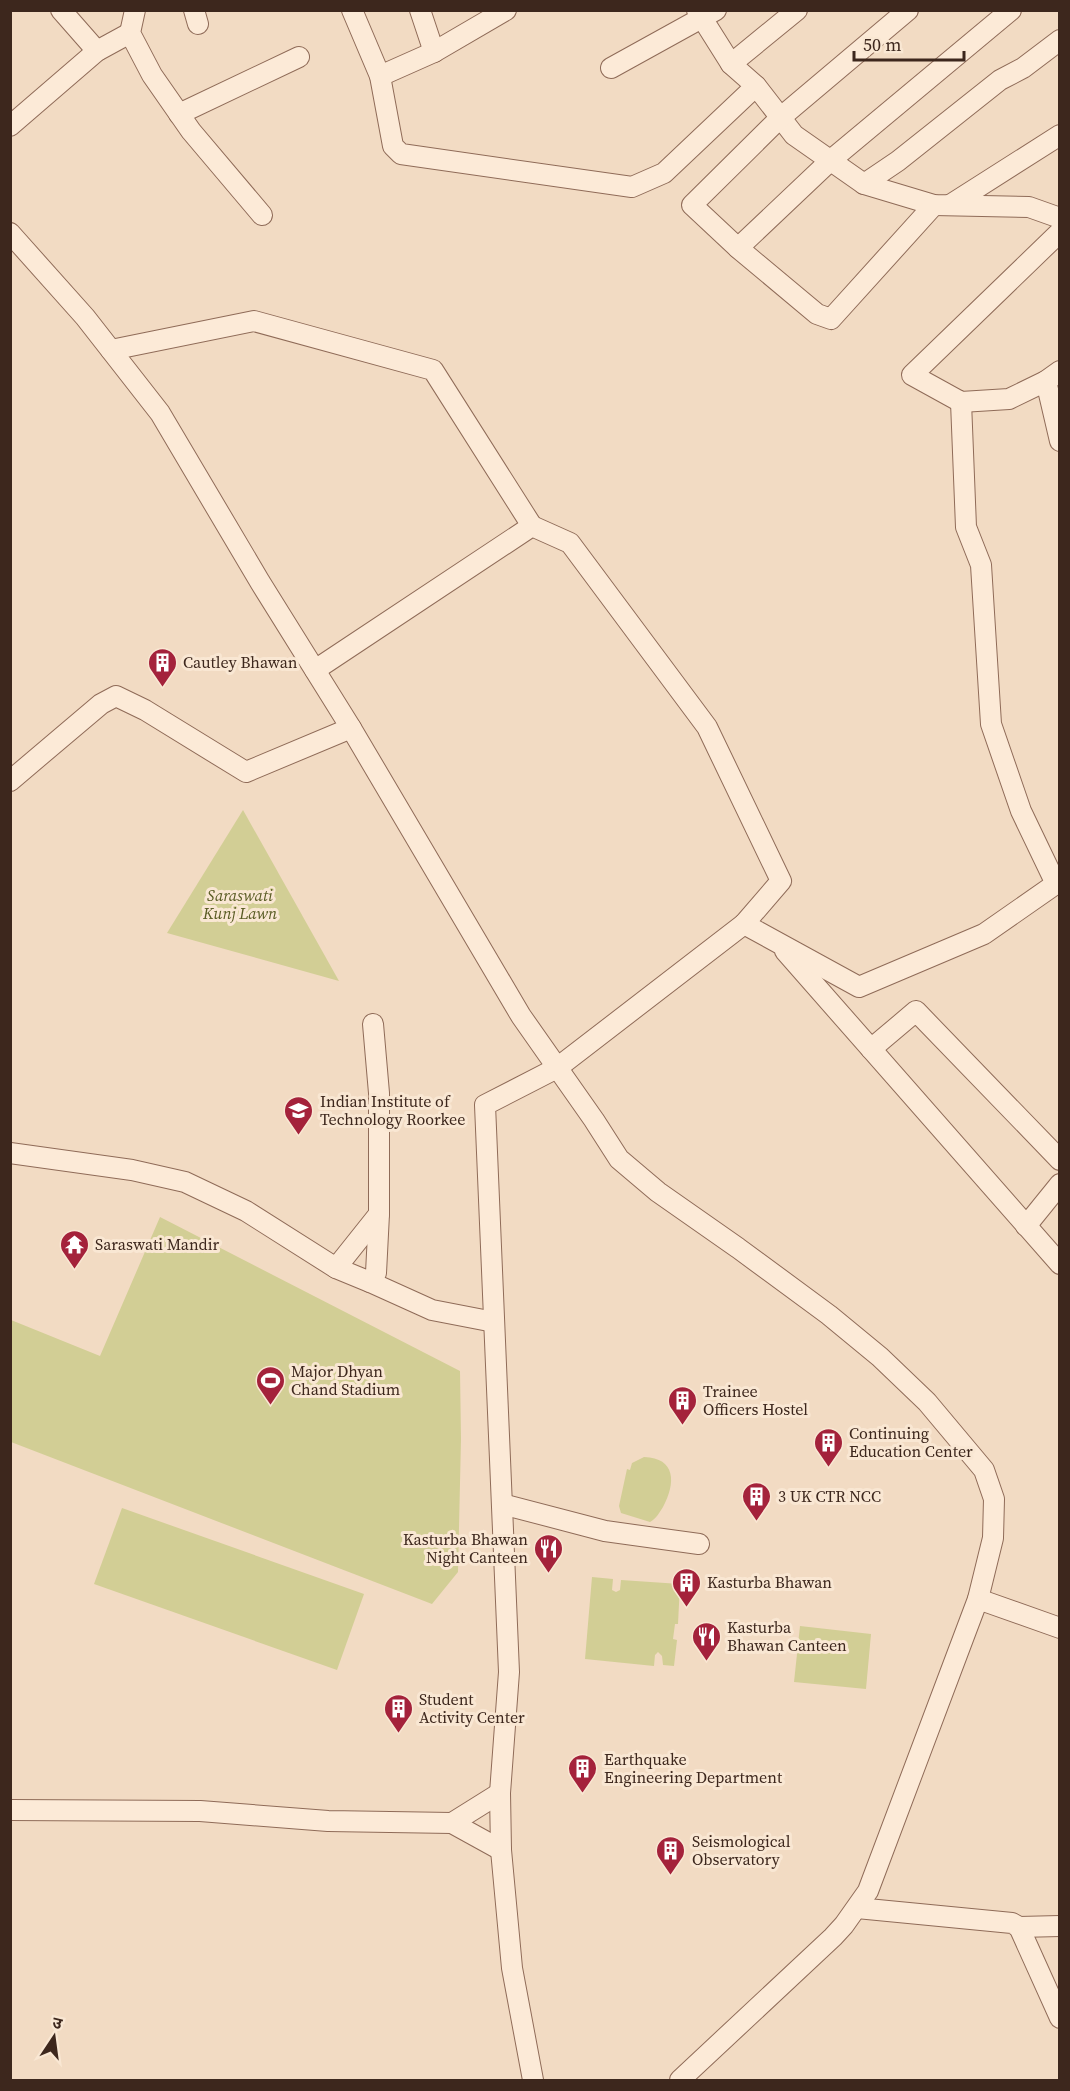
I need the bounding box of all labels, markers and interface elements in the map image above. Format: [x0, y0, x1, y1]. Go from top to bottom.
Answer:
scale bar [854, 24, 964, 62]
text: 50 m [863, 32, 901, 57]
building icon: Cautley Bhawan [146, 646, 178, 688]
place label: Cautley Bhawan [183, 651, 298, 673]
park label: Saraswati Kunj Lawn [202, 884, 277, 924]
place label: Indian Institute of Technology Roorkee [320, 1090, 465, 1130]
school or university icon: Indian Institute of Technology Roorkee [283, 1094, 315, 1136]
temple icon: Saraswati Mandir [58, 1228, 90, 1270]
place label: Saraswati Mandir [95, 1233, 219, 1255]
place label: Major Dhyan Chand Stadium [291, 1360, 400, 1400]
sports icon: Major Dhyan Chand Stadium [254, 1364, 286, 1406]
place label: Trainee Officers Hostel [703, 1380, 808, 1420]
building icon: Trainee Officers Hostel [666, 1384, 698, 1426]
place label: Continuing Education Center [849, 1422, 973, 1462]
building icon: Continuing Education Center [812, 1426, 844, 1468]
building icon: 3 UK CTR NCC [741, 1480, 773, 1522]
place label: 3 UK CTR NCC [778, 1485, 881, 1507]
place label: Kasturba Bhawan Night Canteen [403, 1528, 528, 1568]
restaurant icon: Kasturba Bhawan Night Canteen [533, 1532, 565, 1574]
building icon: Kasturba Bhawan [670, 1566, 702, 1608]
place label: Kasturba Bhawan [707, 1571, 832, 1593]
place label: Kasturba Bhawan Canteen [727, 1616, 847, 1656]
restaurant icon: Kasturba Bhawan Canteen [690, 1620, 722, 1662]
place label: Student Activity Center [419, 1688, 525, 1728]
building icon: Student Activity Center [382, 1692, 414, 1734]
place label: Earthquake Engineering Department [604, 1748, 783, 1788]
building icon: Earthquake Engineering Department [567, 1752, 599, 1794]
place label: Seismological Observatory [692, 1830, 791, 1870]
building icon: Seismological Observatory [655, 1834, 687, 1876]
north arrow [24, 2007, 84, 2067]
text: उ [50, 2011, 65, 2034]

